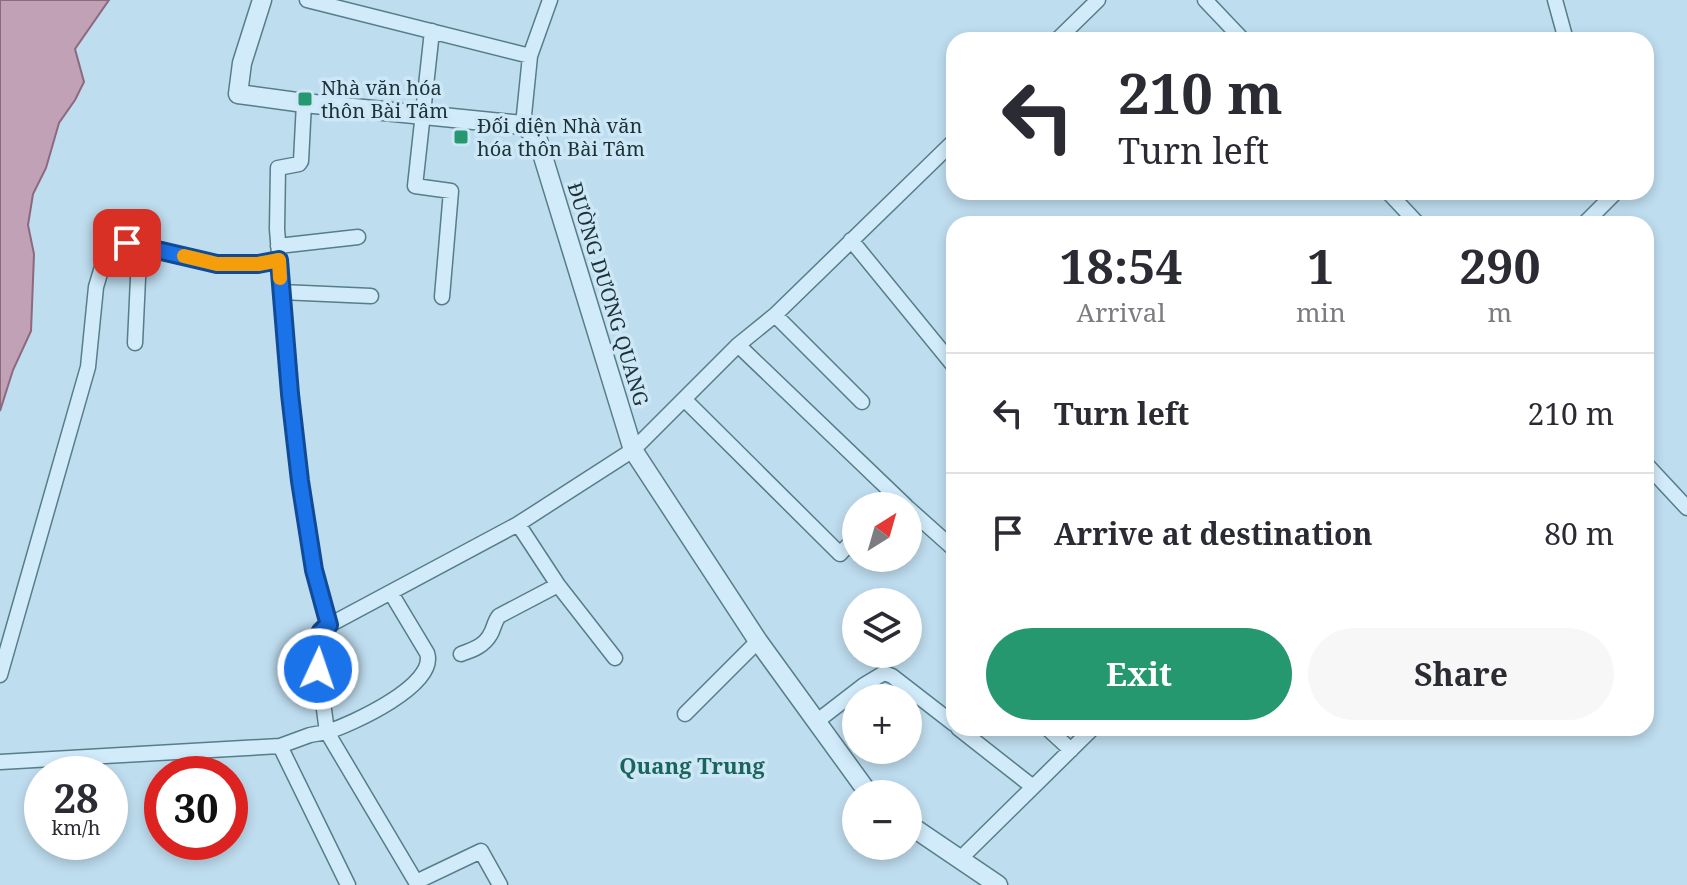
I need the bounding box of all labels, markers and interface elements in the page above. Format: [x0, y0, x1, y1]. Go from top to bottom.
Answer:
text: 210 m [1118, 54, 1283, 130]
icon: left [986, 64, 1090, 168]
place label: Nhà văn hóa thôn Bài Tâm [321, 74, 448, 124]
marker: Nhà văn hóa thôn Bài Tâm [296, 90, 314, 108]
place label: Đối diện Nhà văn hóa thôn Bài Tâm [477, 112, 645, 162]
text: Turn left [1118, 126, 1269, 175]
marker: Đối diện Nhà văn hóa thôn Bài Tâm [452, 128, 470, 146]
street label: ĐƯỜNG DƯƠNG QUANG [562, 179, 655, 409]
pin [93, 209, 161, 277]
icon: arrive [105, 221, 149, 265]
text: 18:54 [1059, 233, 1183, 298]
text: 1 [1307, 233, 1334, 298]
text: 290 [1459, 233, 1541, 298]
text: Arrival [1077, 294, 1165, 330]
text: min [1296, 294, 1346, 330]
text: m [1488, 294, 1512, 330]
icon: left [986, 391, 1030, 435]
text: Turn left [1054, 393, 1189, 434]
text: 210 m [1528, 393, 1614, 434]
north arrow [842, 492, 922, 572]
map controls [842, 492, 922, 860]
icon: arrive [986, 511, 1030, 555]
text: Arrive at destination [1054, 513, 1373, 554]
text: 80 m [1544, 513, 1614, 554]
button: layers [842, 588, 922, 668]
position arrow [276, 627, 360, 711]
button: Exit [986, 628, 1292, 720]
button: Share [1308, 628, 1614, 720]
button: + [842, 684, 922, 764]
district label: Quang Trung [619, 750, 765, 780]
speed limit sign: 30 [144, 756, 248, 860]
text: 28 [53, 770, 99, 825]
button: − [842, 780, 922, 860]
text: km/h [51, 814, 101, 841]

